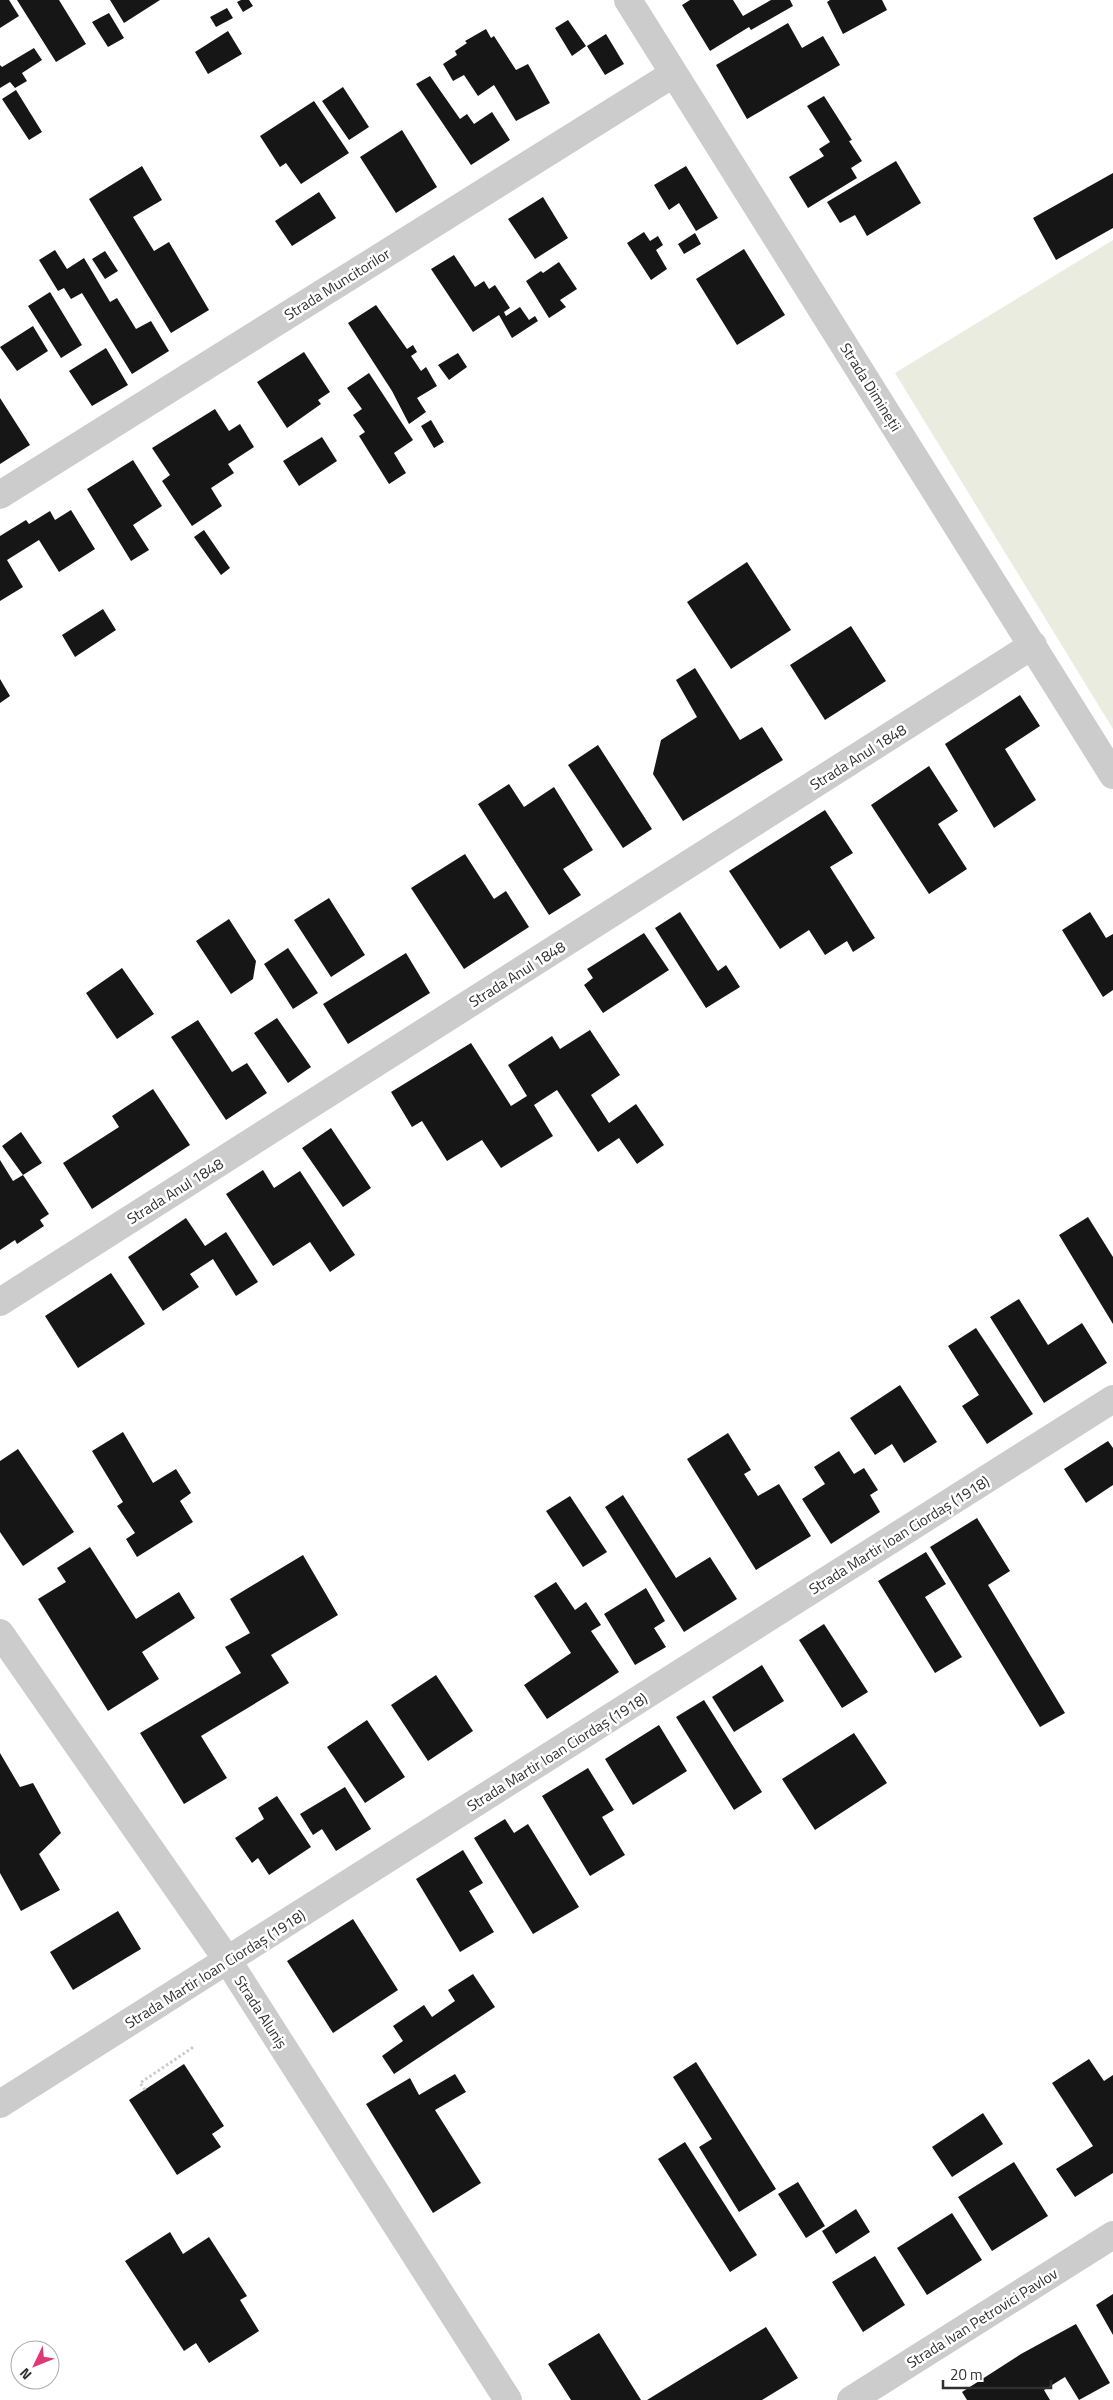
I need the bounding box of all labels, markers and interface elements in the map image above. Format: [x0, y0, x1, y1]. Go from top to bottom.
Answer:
street label: Strada Muncitorilor [279, 242, 395, 326]
street label: Strada Dimineții [835, 338, 907, 436]
street label: Strada Anul 1848 [805, 718, 911, 796]
street label: Strada Anul 1848 [464, 935, 570, 1013]
street label: Strada Anul 1848 [122, 1152, 228, 1230]
street label: Strada Martir Ioan Ciordaș (1918) [804, 1470, 994, 1600]
street label: Strada Martir Ioan Ciordaș (1918) [462, 1687, 652, 1817]
street label: Strada Martir Ioan Ciordaș (1918) [120, 1904, 310, 2034]
street label: Strada Aluniș [229, 1971, 293, 2053]
street label: Strada Ivan Petrovici Pavlov [902, 2262, 1062, 2374]
north arrow [10, 2340, 60, 2390]
scale bar [943, 2358, 1050, 2390]
text: N [14, 2363, 36, 2385]
text: 20 m [950, 2363, 983, 2386]

